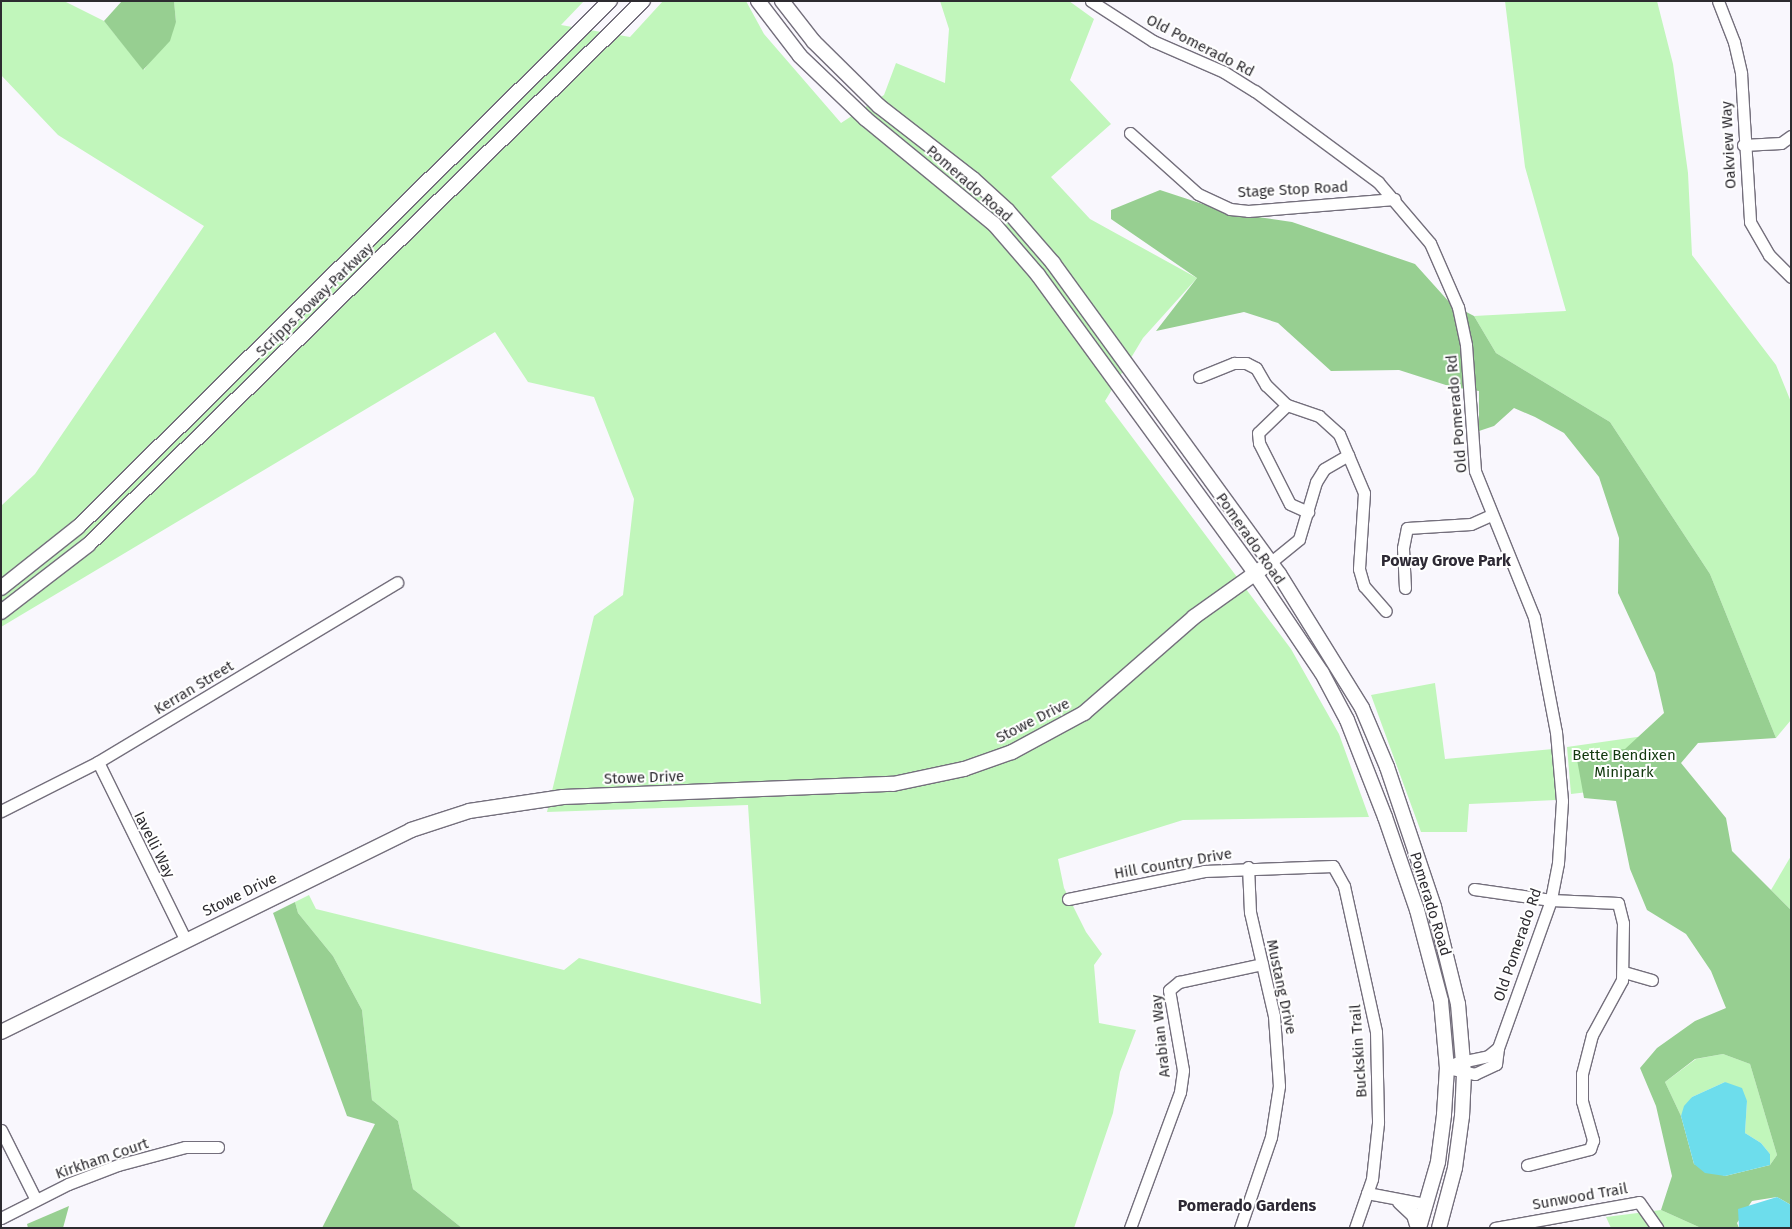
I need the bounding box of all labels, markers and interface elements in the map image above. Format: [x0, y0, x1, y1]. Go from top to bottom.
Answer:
street label: Old Pomerado Rd [1143, 11, 1257, 81]
street label: Oakview Way [1718, 101, 1740, 189]
street label: Pomerado Road [922, 142, 1016, 226]
street label: Stage Stop Road [1237, 178, 1349, 202]
street label: Scripps Poway Parkway [252, 239, 378, 361]
street label: Old Pomerado Rd [1443, 354, 1471, 474]
street label: Pomerado Road [1212, 490, 1288, 588]
district label: Poway Grove Park [1381, 551, 1511, 571]
street label: Kerran Street [151, 657, 237, 719]
street label: Stowe Drive [993, 695, 1073, 747]
park label: Bette Bendixen Minipark [1572, 746, 1676, 781]
street label: Stowe Drive [604, 768, 684, 788]
street label: Iavelli Way [130, 809, 178, 881]
street label: Hill Country Drive [1113, 845, 1233, 883]
street label: Pomerado Road [1406, 850, 1454, 958]
street label: Stowe Drive [200, 869, 280, 921]
street label: Old Pomerado Rd [1490, 886, 1546, 1004]
street label: Mustang Drive [1262, 938, 1300, 1036]
street label: Arabian Way [1148, 994, 1174, 1078]
street label: Buckskin Trail [1347, 1004, 1371, 1098]
street label: Kirkham Court [53, 1135, 151, 1183]
street label: Sunwood Trail [1531, 1180, 1629, 1214]
district label: Pomerado Gardens [1178, 1196, 1316, 1216]

